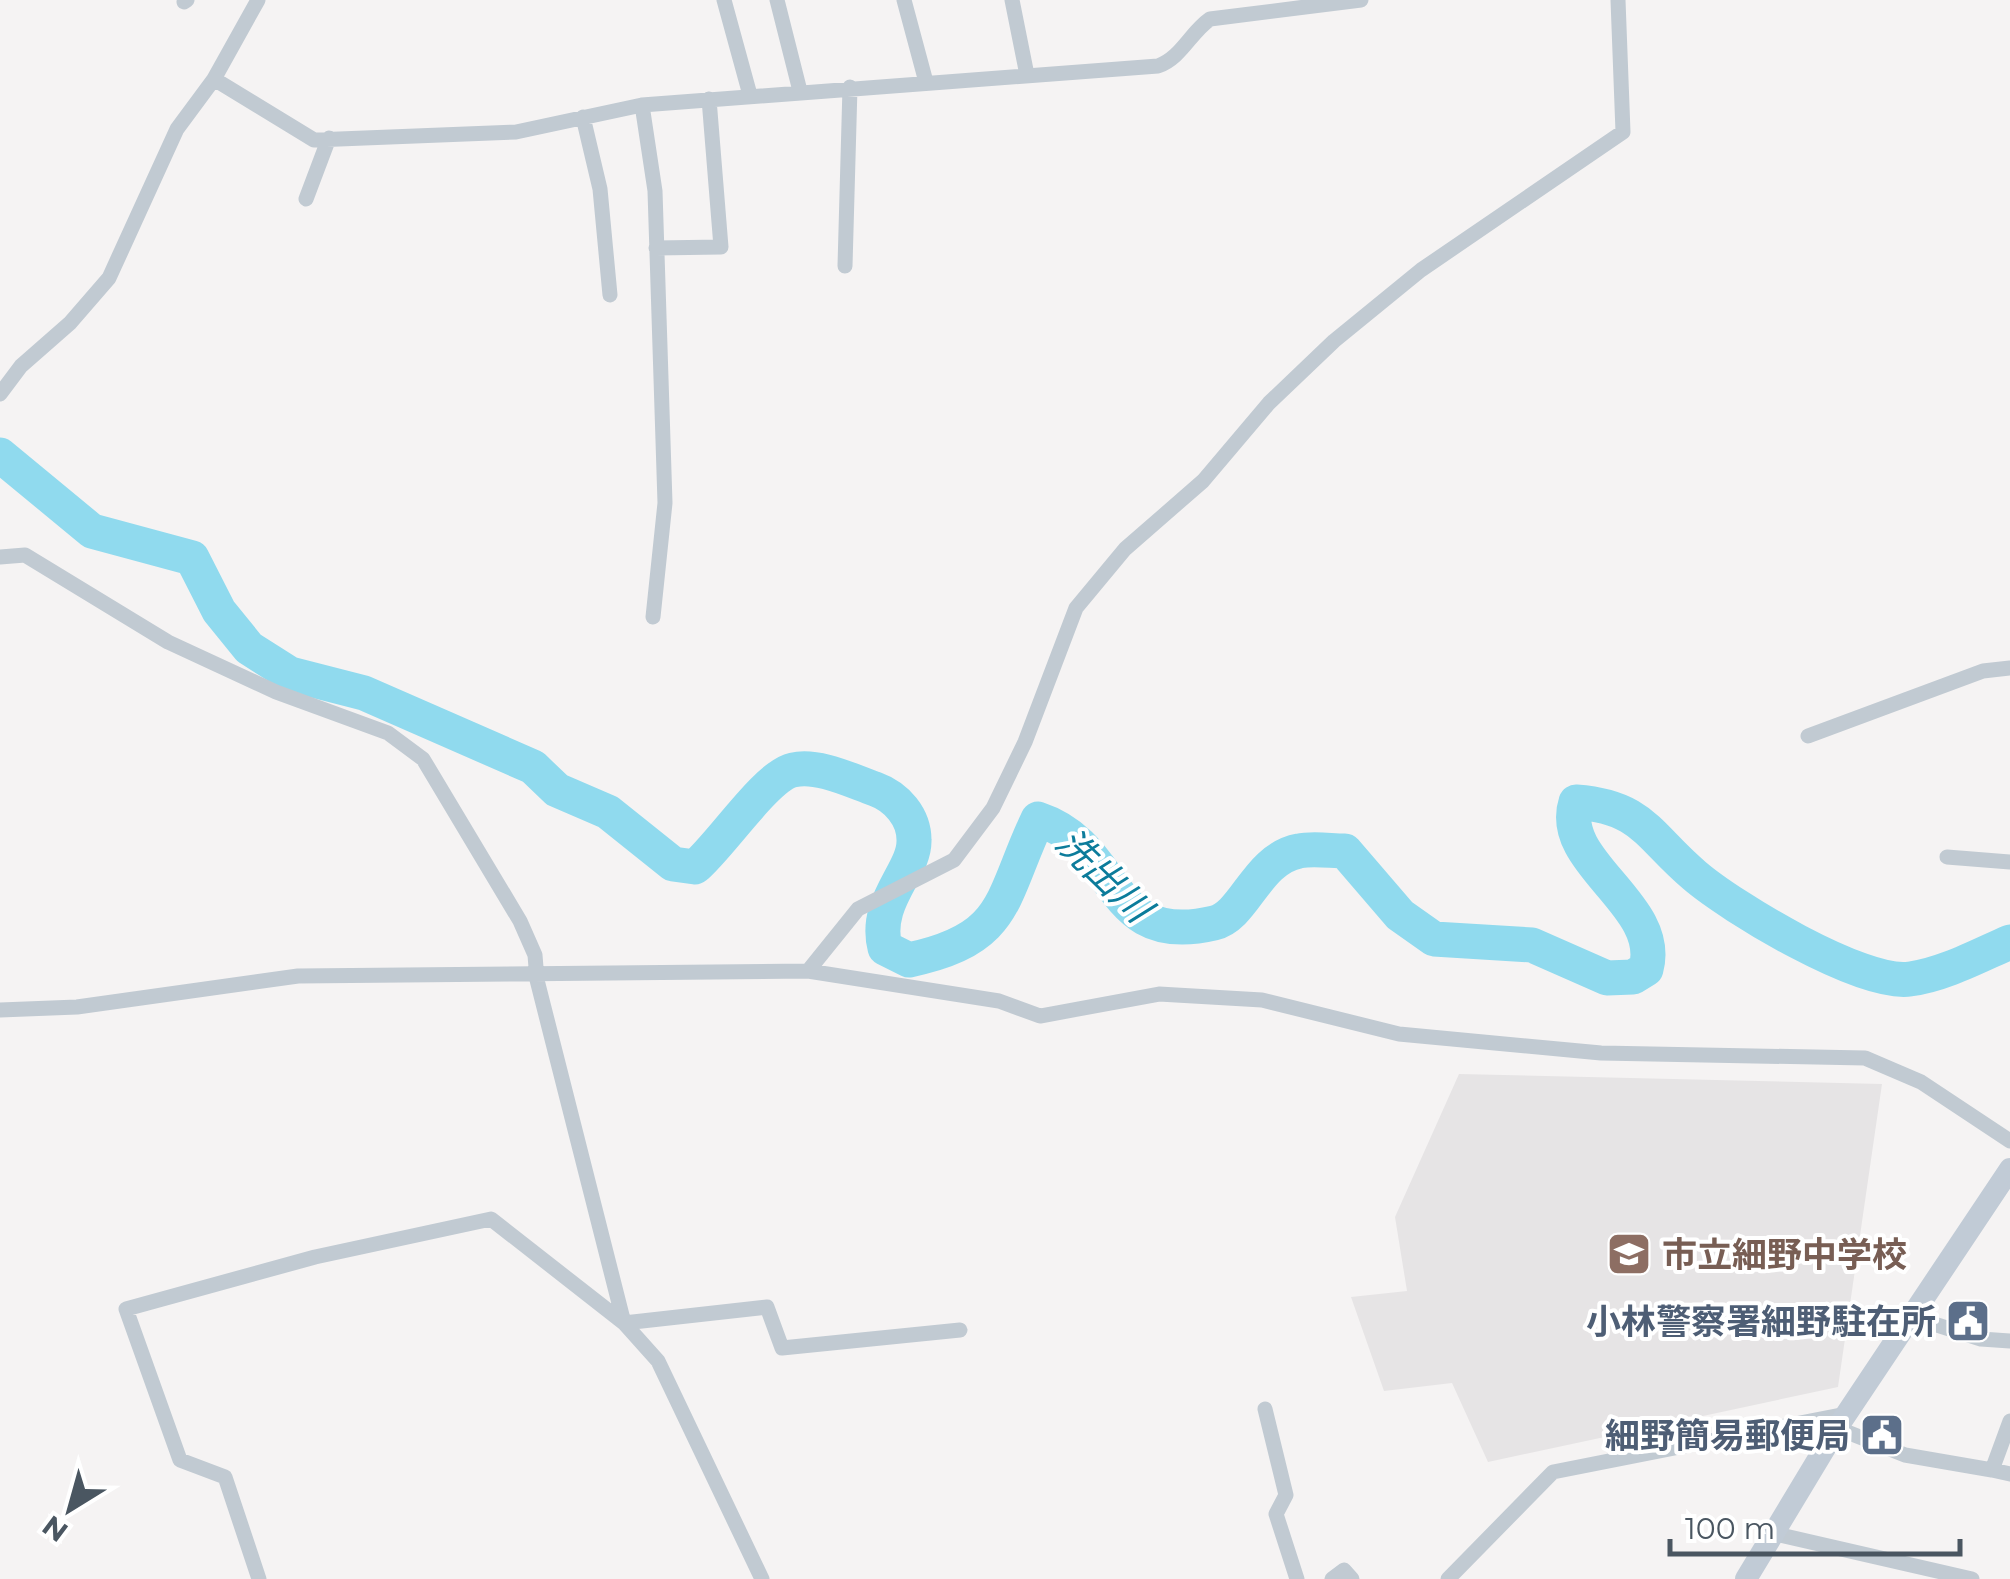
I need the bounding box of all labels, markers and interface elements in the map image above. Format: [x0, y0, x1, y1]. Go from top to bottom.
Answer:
water label: 洗出川 [1047, 818, 1164, 934]
school or university icon: 市立細野中学校 [1606, 1231, 1652, 1277]
place label: 市立細野中学校 [1662, 1233, 1907, 1276]
public building icon: 小林警察署細野駐在所 [1945, 1298, 1991, 1344]
place label: 小林警察署細野駐在所 [1586, 1300, 1936, 1343]
public building icon: 細野簡易郵便局 [1859, 1412, 1905, 1458]
place label: 細野簡易郵便局 [1605, 1414, 1850, 1457]
north arrow [20, 1459, 120, 1559]
scale bar [1670, 1494, 1960, 1556]
text: N [36, 1509, 74, 1549]
text: 100 m [1685, 1510, 1775, 1547]

